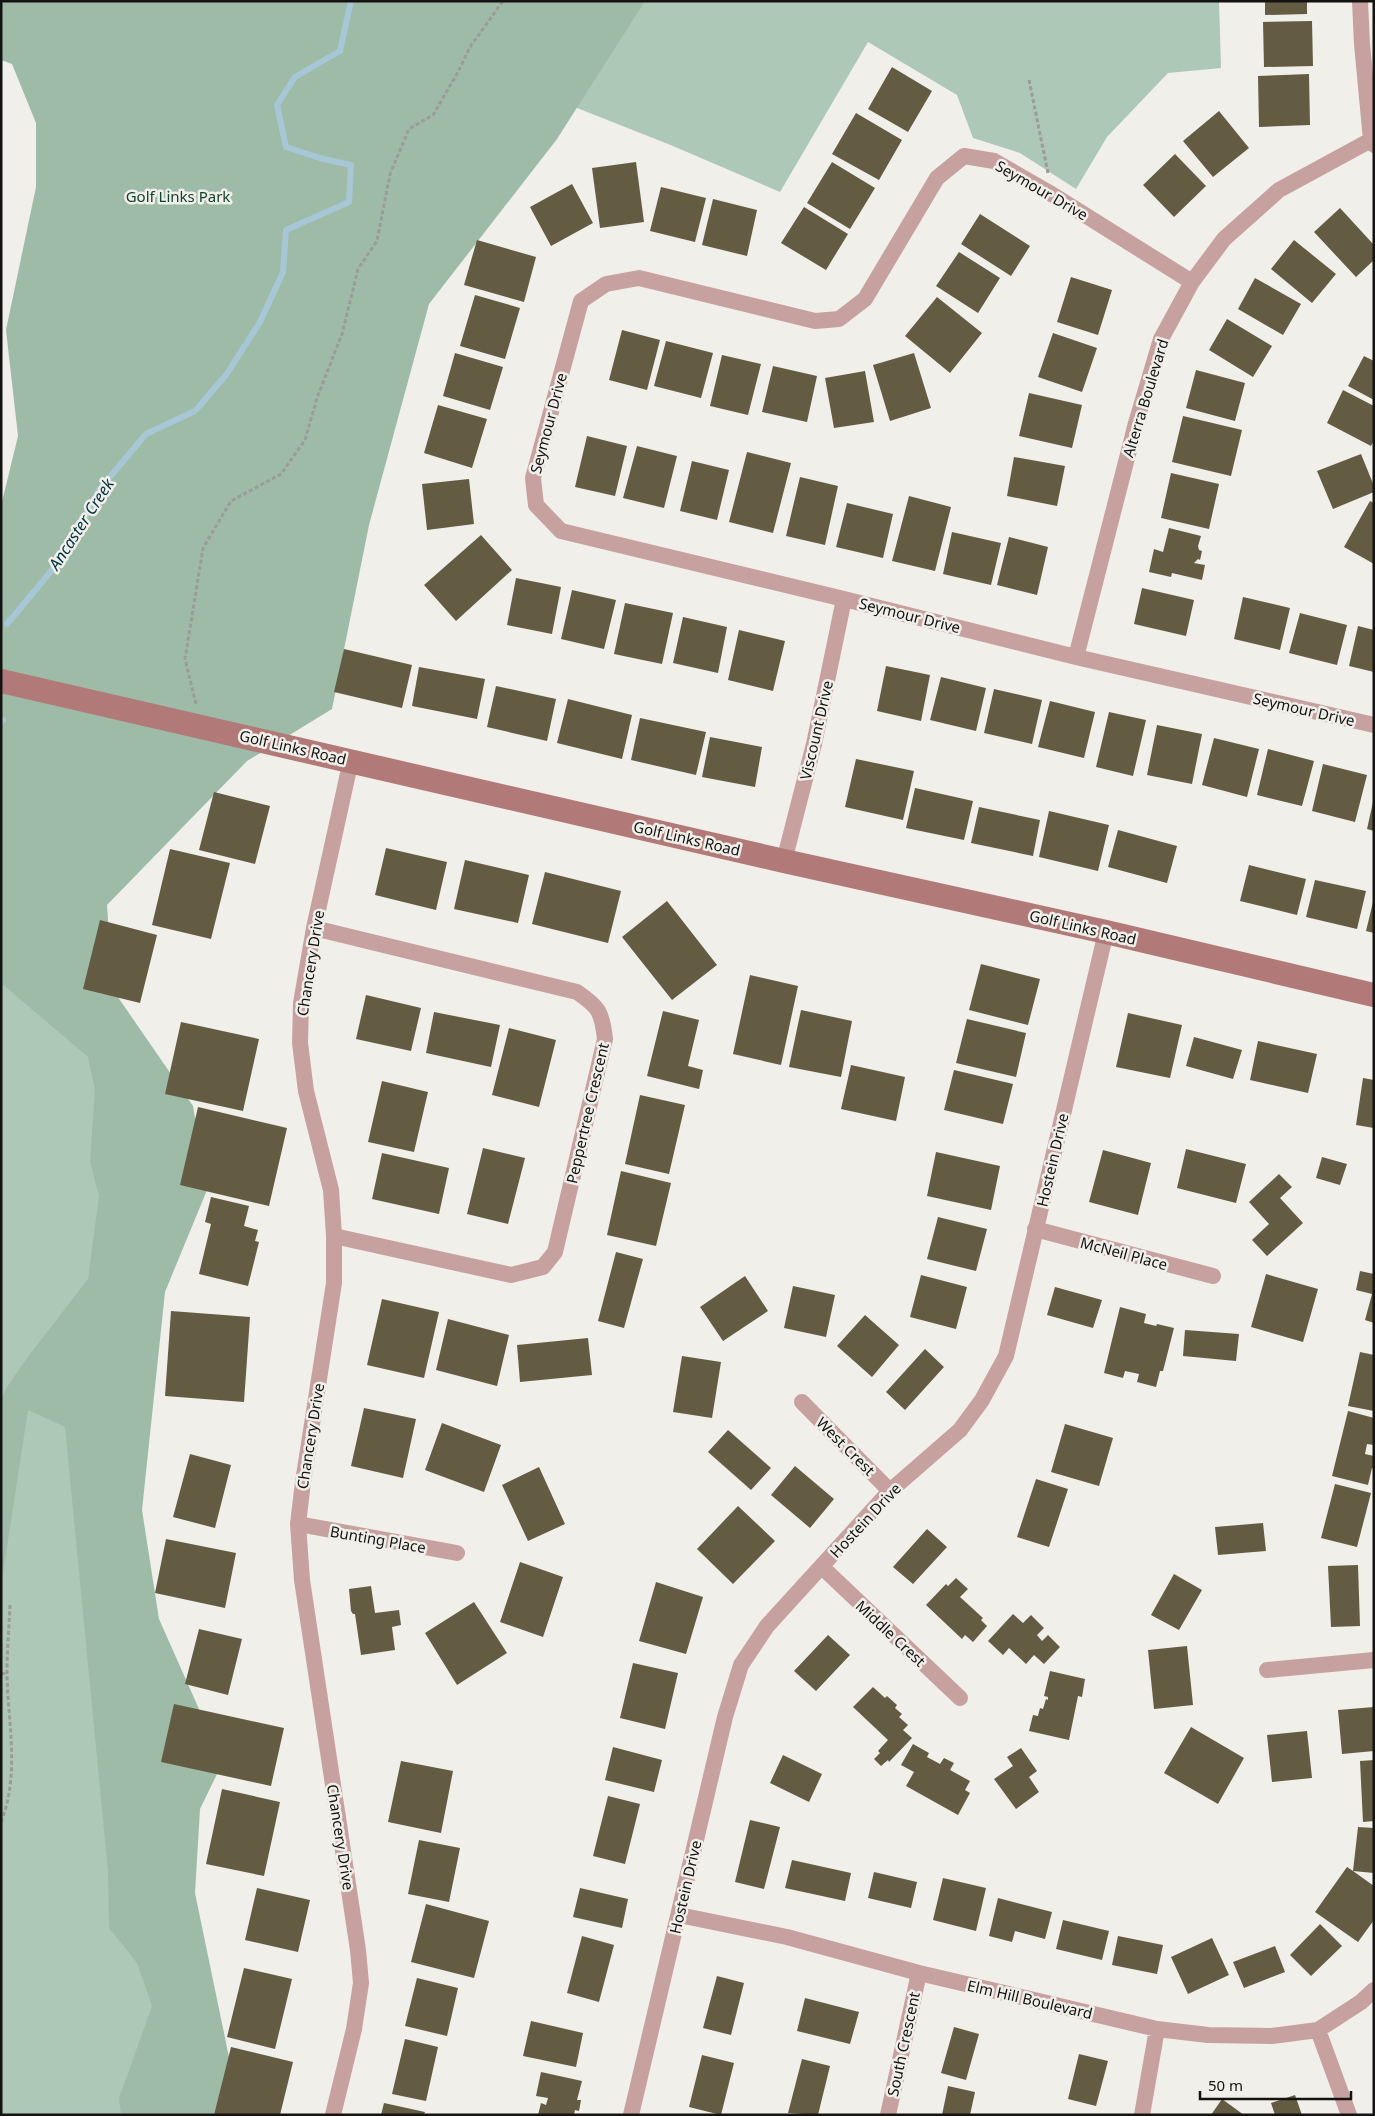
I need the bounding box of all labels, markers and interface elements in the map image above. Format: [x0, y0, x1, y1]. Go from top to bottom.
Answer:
street label: Seymour Drive [992, 155, 1092, 225]
park label: Golf Links Park [126, 186, 230, 206]
street label: Alterra Boulevard [1117, 336, 1173, 460]
street label: Seymour Drive [525, 370, 571, 476]
water label: Ancaster Creek [43, 473, 119, 575]
street label: Seymour Drive [857, 593, 963, 637]
street label: Viscount Drive [795, 678, 837, 782]
street label: Seymour Drive [1251, 688, 1357, 730]
street label: Golf Links Road [238, 725, 348, 769]
street label: Golf Links Road [632, 816, 742, 860]
street label: Golf Links Road [1028, 905, 1138, 949]
street label: Chancery Drive [292, 909, 328, 1017]
street label: Peppertree Crescent [561, 1040, 613, 1185]
street label: Hostein Drive [1032, 1111, 1072, 1209]
street label: McNeil Place [1078, 1232, 1170, 1274]
street label: Chancery Drive [292, 1382, 328, 1490]
street label: West Crest [812, 1412, 880, 1480]
street label: Hostein Drive [825, 1478, 905, 1562]
street label: Bunting Place [329, 1521, 427, 1557]
street label: Middle Crest [852, 1595, 931, 1671]
street label: Chancery Drive [323, 1783, 359, 1891]
street label: Hostein Drive [665, 1838, 705, 1936]
street label: Elm Hill Boulevard [965, 1975, 1095, 2023]
street label: South Crescent [882, 1989, 924, 2098]
scale bar [1200, 2068, 1351, 2100]
text: 50 m [1208, 2075, 1243, 2095]

